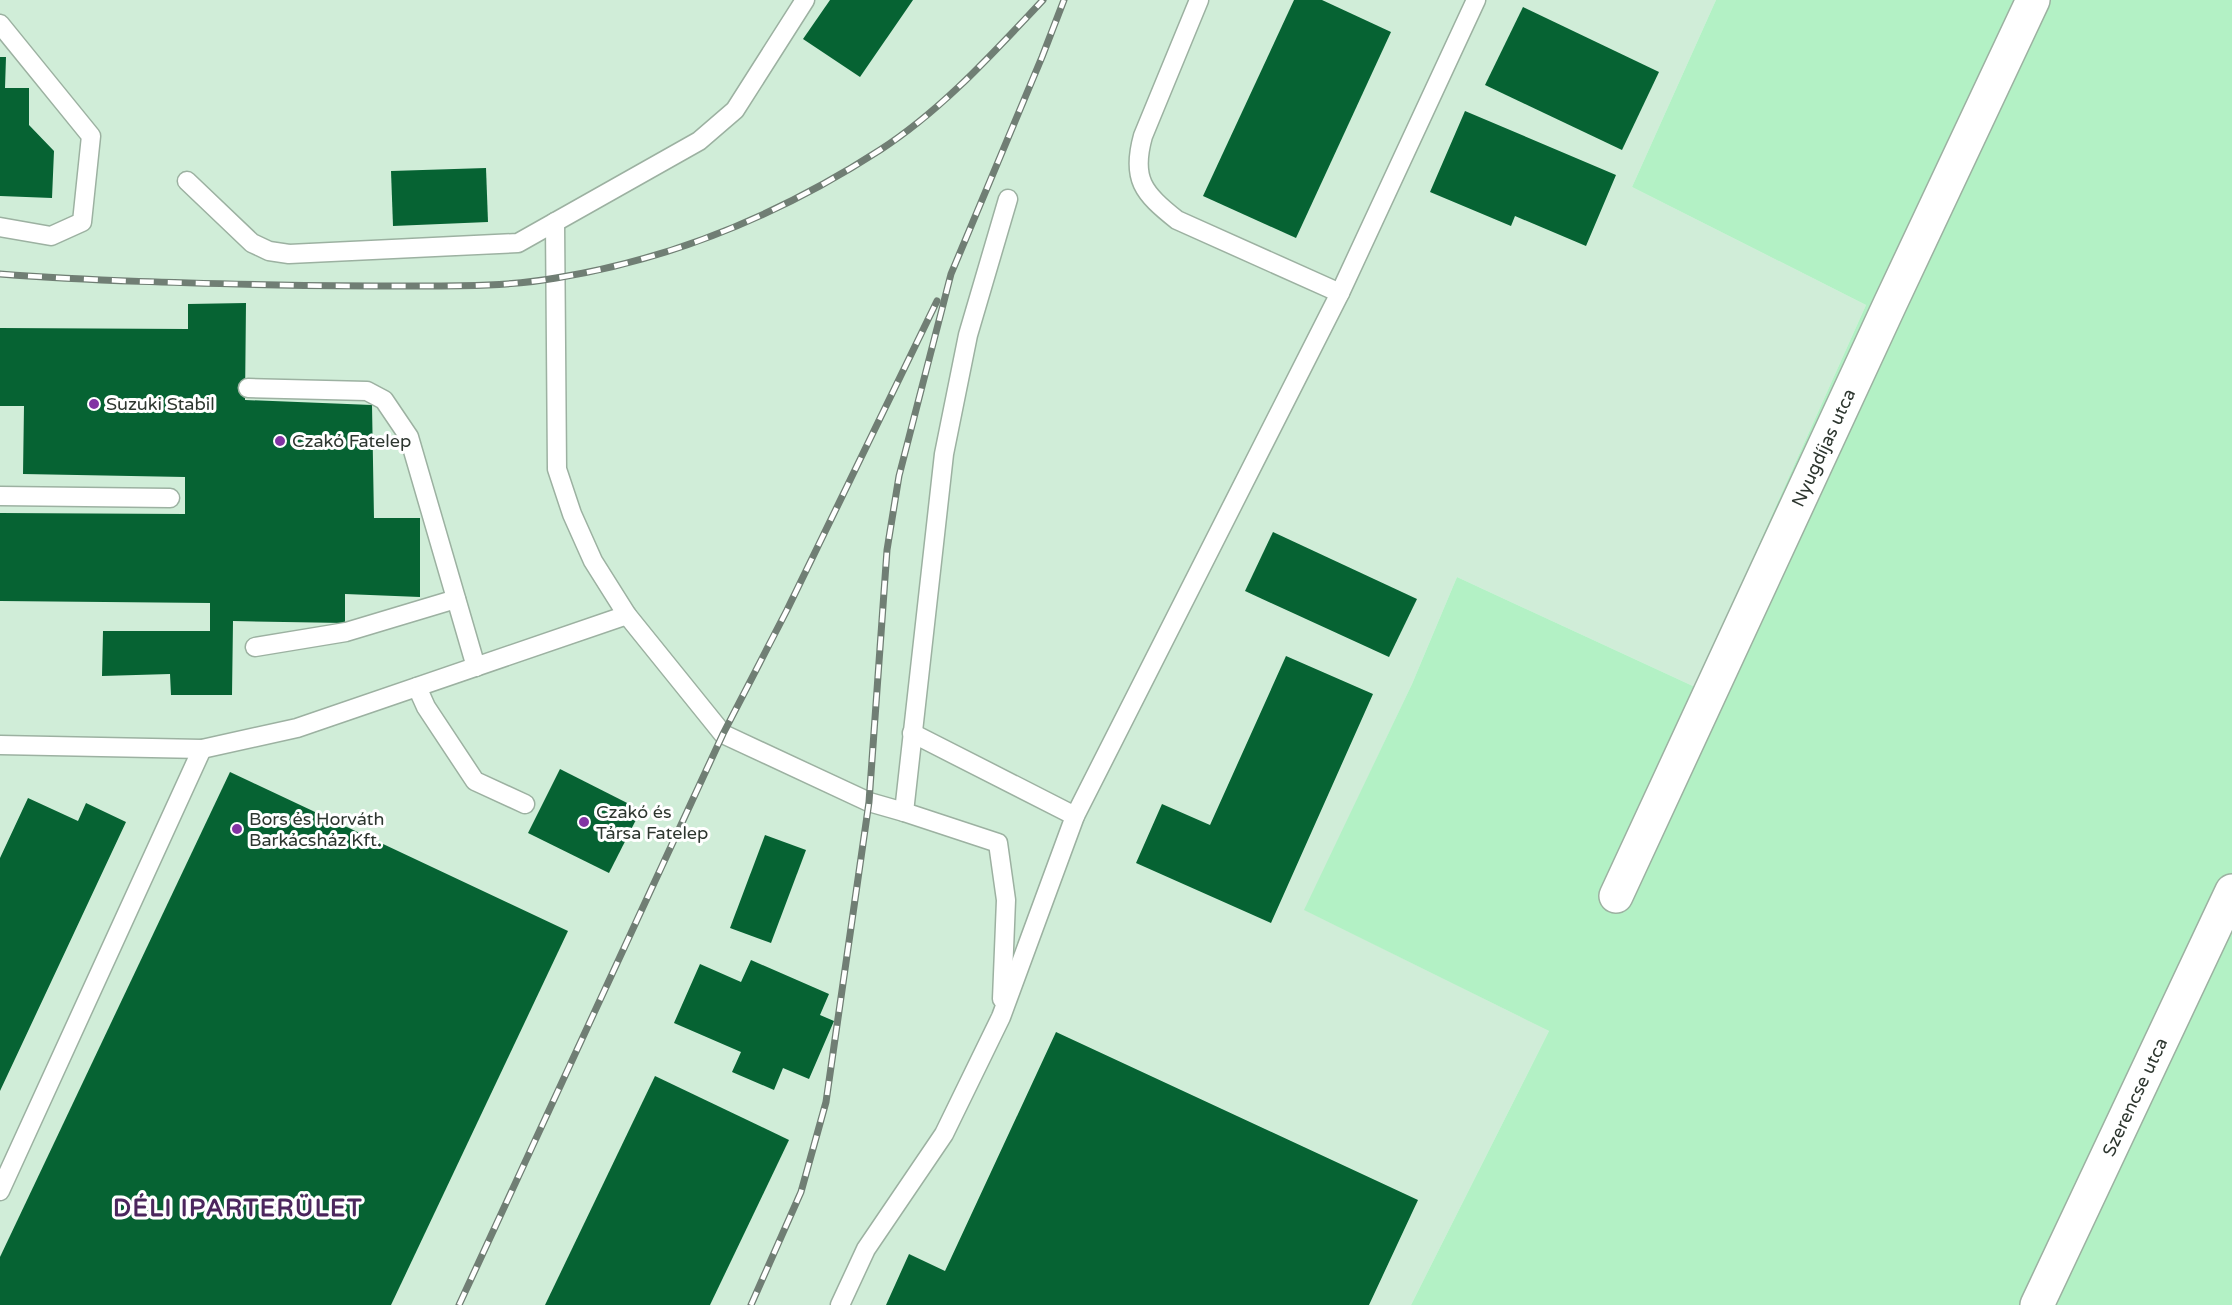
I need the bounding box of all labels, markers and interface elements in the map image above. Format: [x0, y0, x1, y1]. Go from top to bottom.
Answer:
street label: Nyugdíjas utca [1787, 385, 1860, 510]
place label: Suzuki Stabil [106, 393, 215, 415]
marker: Suzuki Stabil [87, 397, 101, 411]
place label: Czakó Fatelep [292, 430, 411, 452]
marker: Czakó Fatelep [273, 434, 287, 448]
place label: Czakó és Társa Fatelep [596, 801, 708, 844]
place label: Bors és Horváth Barkácsház Kft. [249, 808, 384, 851]
marker: Czakó és Társa Fatelep [577, 815, 591, 829]
marker: Bors és Horváth Barkácsház Kft. [230, 822, 244, 836]
street label: Szerencse utca [2098, 1034, 2172, 1160]
district label: DÉLI IPARTERÜLET [113, 1193, 363, 1223]

